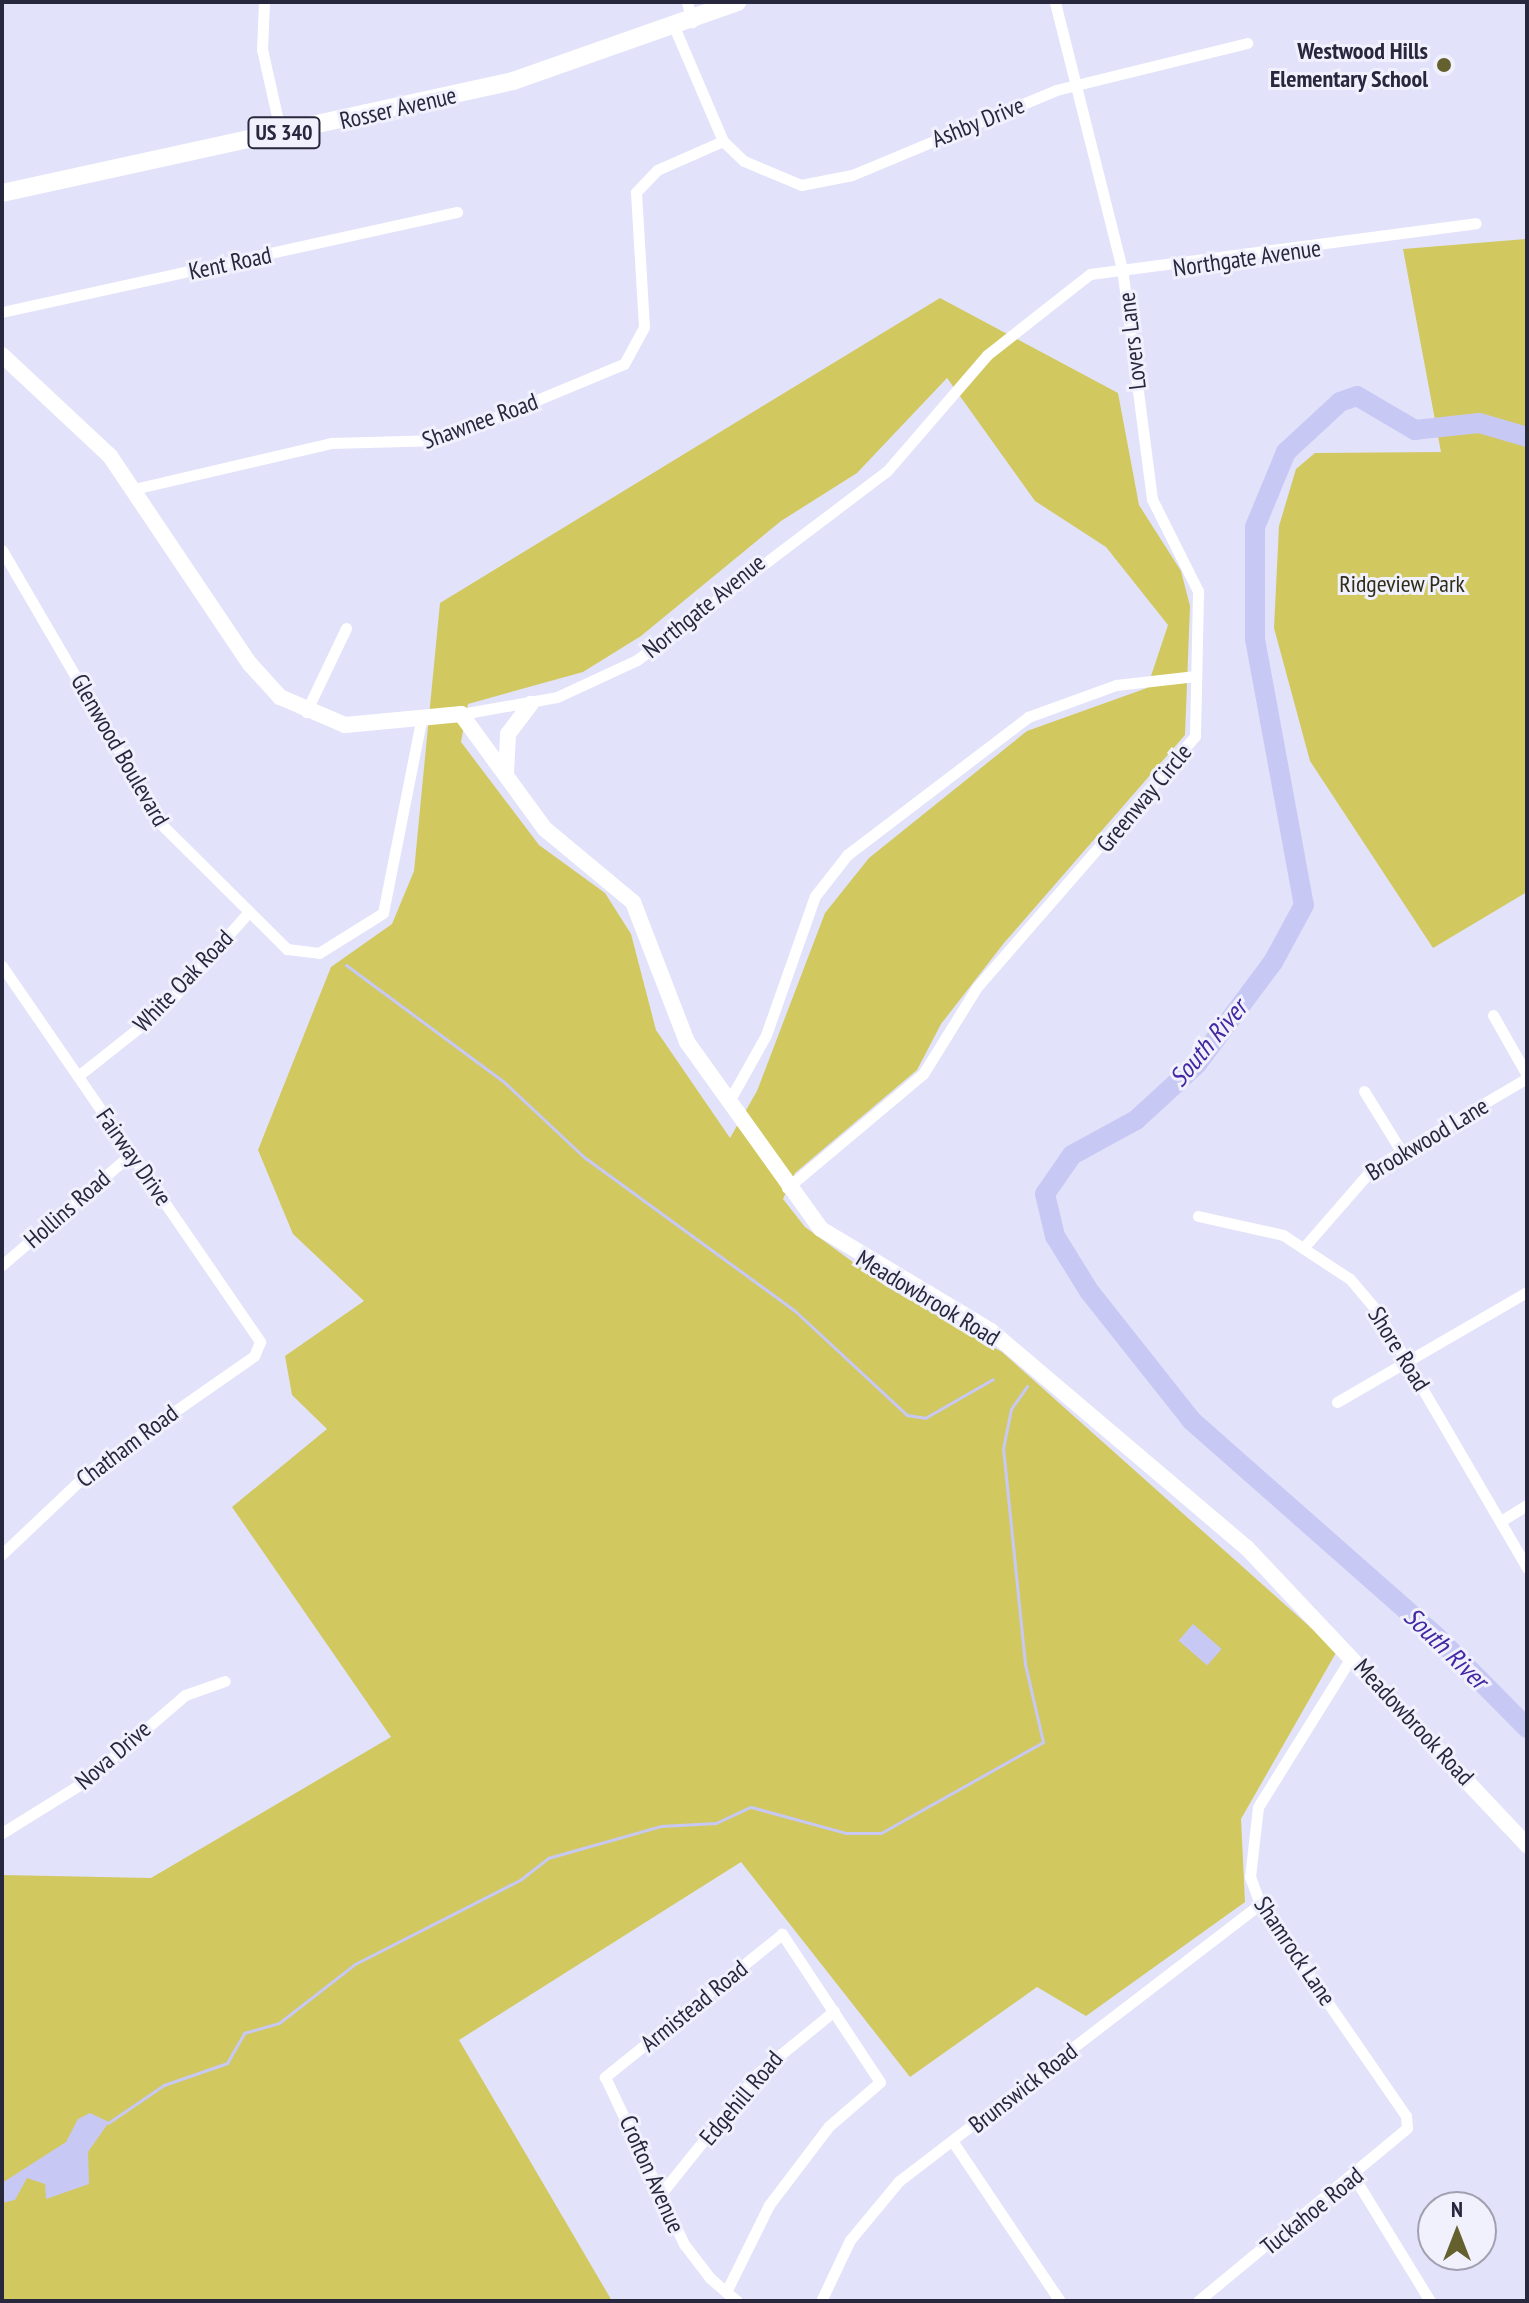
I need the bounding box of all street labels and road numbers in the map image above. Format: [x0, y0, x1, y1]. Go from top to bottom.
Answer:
street label: Rosser Avenue [337, 81, 459, 135]
street label: Ashby Drive [927, 90, 1029, 154]
road number: US 340 [246, 115, 322, 151]
street label: Northgate Avenue [1171, 233, 1323, 283]
street label: Kent Road [186, 240, 274, 286]
street label: Lovers Lane [1112, 291, 1152, 391]
street label: Shawnee Road [418, 387, 542, 455]
street label: Northgate Avenue [637, 548, 771, 664]
street label: Glenwood Boulevard [65, 669, 175, 831]
street label: Greenway Circle [1090, 738, 1198, 858]
street label: White Oak Road [127, 924, 239, 1038]
street label: Brookwood Lane [1361, 1091, 1493, 1187]
street label: Fairway Drive [90, 1103, 178, 1211]
street label: Hollins Road [18, 1164, 116, 1254]
street label: Meadowbrook Road [851, 1244, 1005, 1352]
street label: Shore Road [1362, 1302, 1436, 1396]
street label: Chatham Road [71, 1399, 183, 1493]
street label: Meadowbrook Road [1348, 1653, 1480, 1791]
street label: Nova Drive [69, 1714, 157, 1796]
street label: Shamrock Lane [1248, 1891, 1342, 2011]
street label: Armistead Road [635, 1954, 753, 2058]
street label: Brunswick Road [963, 2037, 1083, 2139]
street label: Edgehill Road [693, 2045, 789, 2151]
street label: Crofton Avenue [613, 2110, 691, 2238]
street label: Tuckahoe Road [1255, 2161, 1369, 2261]

